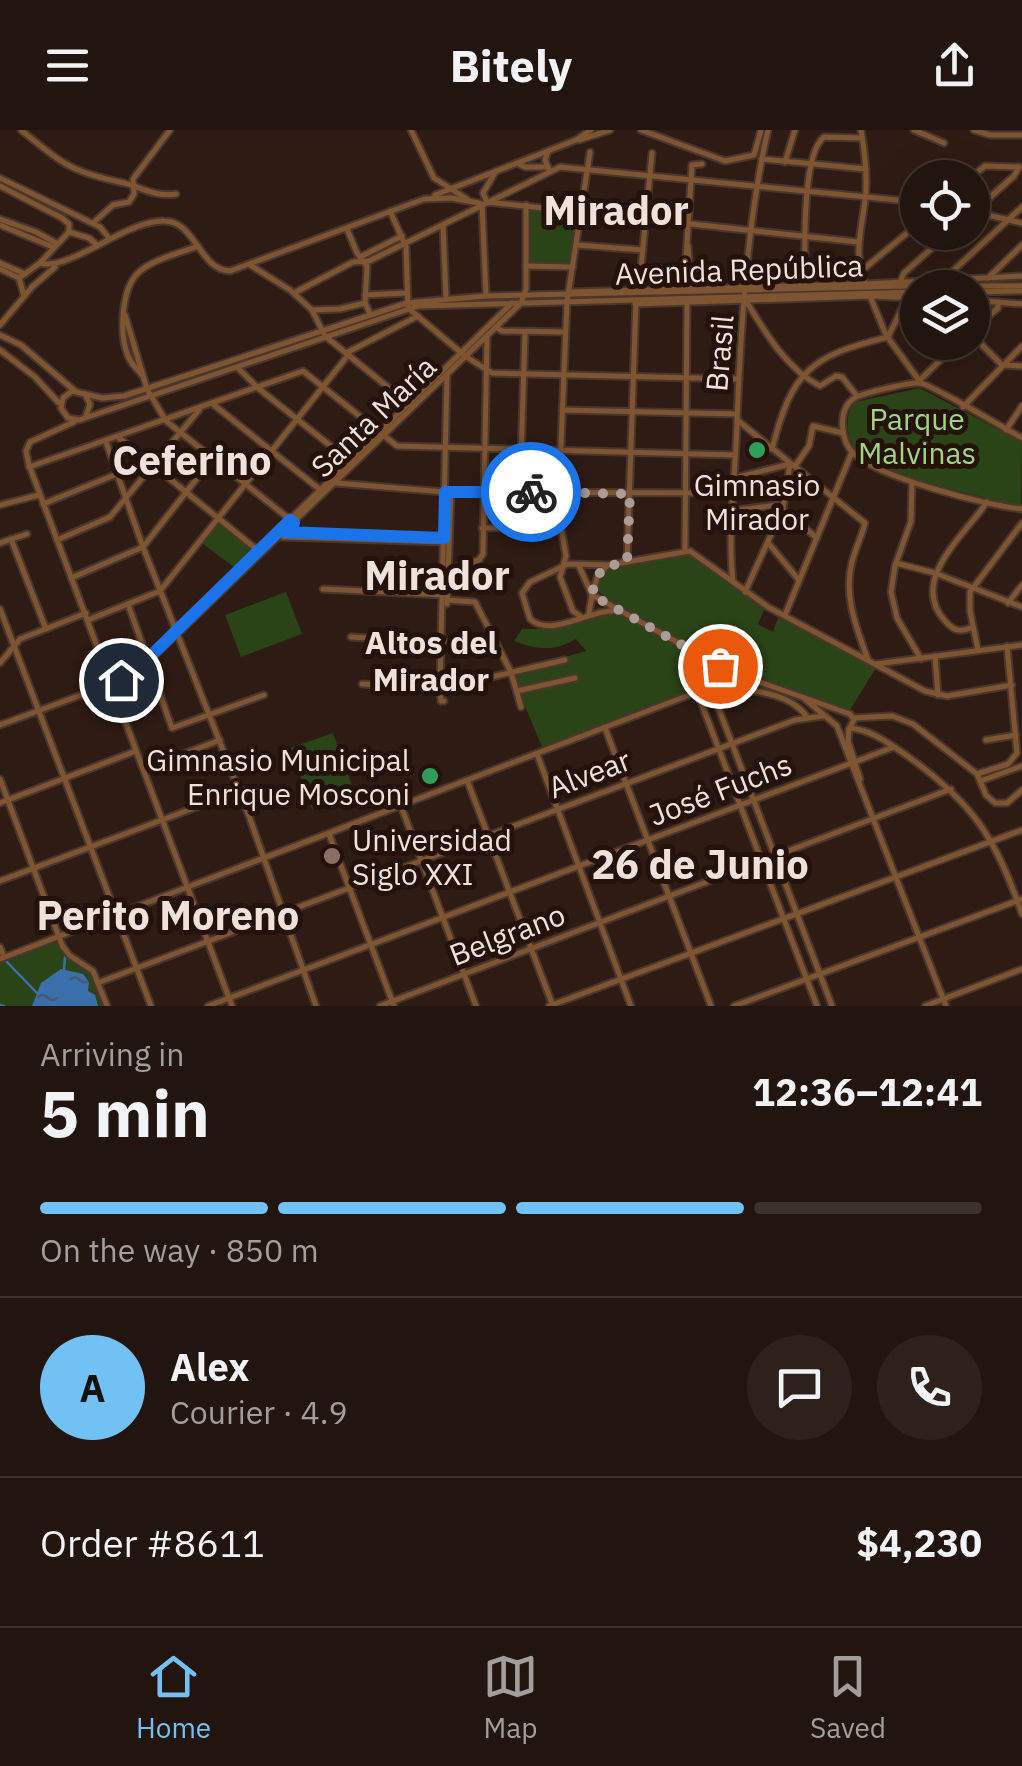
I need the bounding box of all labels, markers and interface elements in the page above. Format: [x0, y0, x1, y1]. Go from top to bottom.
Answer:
text: Bitely [450, 36, 572, 94]
icon: menu [40, 38, 95, 93]
icon: share [927, 38, 982, 93]
map controls [900, 160, 990, 360]
button: locate [900, 160, 990, 250]
district label: Mirador [543, 184, 689, 236]
street label: Avenida República [614, 245, 864, 293]
button: layers [900, 270, 990, 360]
street label: Brasil [696, 313, 742, 393]
street label: Santa María [302, 347, 444, 485]
park label: Parque Malvinas [858, 399, 976, 472]
district label: Ceferino [112, 434, 272, 486]
marker: Gimnasio Mirador [746, 439, 768, 461]
courier [481, 442, 581, 542]
icon: bike [504, 465, 559, 520]
place label: Gimnasio Mirador [694, 465, 820, 538]
district label: Mirador [364, 549, 510, 601]
district label: Altos del Mirador [365, 621, 498, 700]
pin [678, 624, 763, 709]
pin [79, 638, 164, 723]
icon: bag [693, 639, 748, 694]
icon: home [94, 653, 149, 708]
place label: Gimnasio Municipal Enrique Mosconi [146, 740, 410, 813]
street label: Alvear [542, 740, 636, 806]
street label: José Fuchs [643, 744, 797, 834]
marker: Gimnasio Municipal Enrique Mosconi [419, 765, 441, 787]
place label: Universidad Siglo XXI [352, 820, 512, 893]
district label: 26 de Junio [591, 838, 809, 890]
marker: Universidad Siglo XXI [321, 845, 343, 867]
district label: Perito Moreno [37, 889, 299, 941]
street label: Belgrano [444, 894, 570, 974]
text: Arriving in [40, 1033, 185, 1075]
text: 12:36–12:41 [752, 1067, 982, 1116]
text: 5 min [40, 1070, 210, 1155]
text: On the way · 850 m [40, 1229, 319, 1271]
button: chat [747, 1335, 852, 1440]
button: phone [877, 1335, 982, 1440]
text: Alex [170, 1342, 250, 1391]
text: A [79, 1363, 106, 1412]
text: Courier · 4.9 [170, 1391, 348, 1433]
text: Order #8611 [40, 1518, 265, 1567]
text: $4,230 [856, 1518, 982, 1567]
tab: Home [136, 1649, 211, 1746]
tab: Map [483, 1649, 538, 1746]
tab: Saved [810, 1649, 886, 1746]

